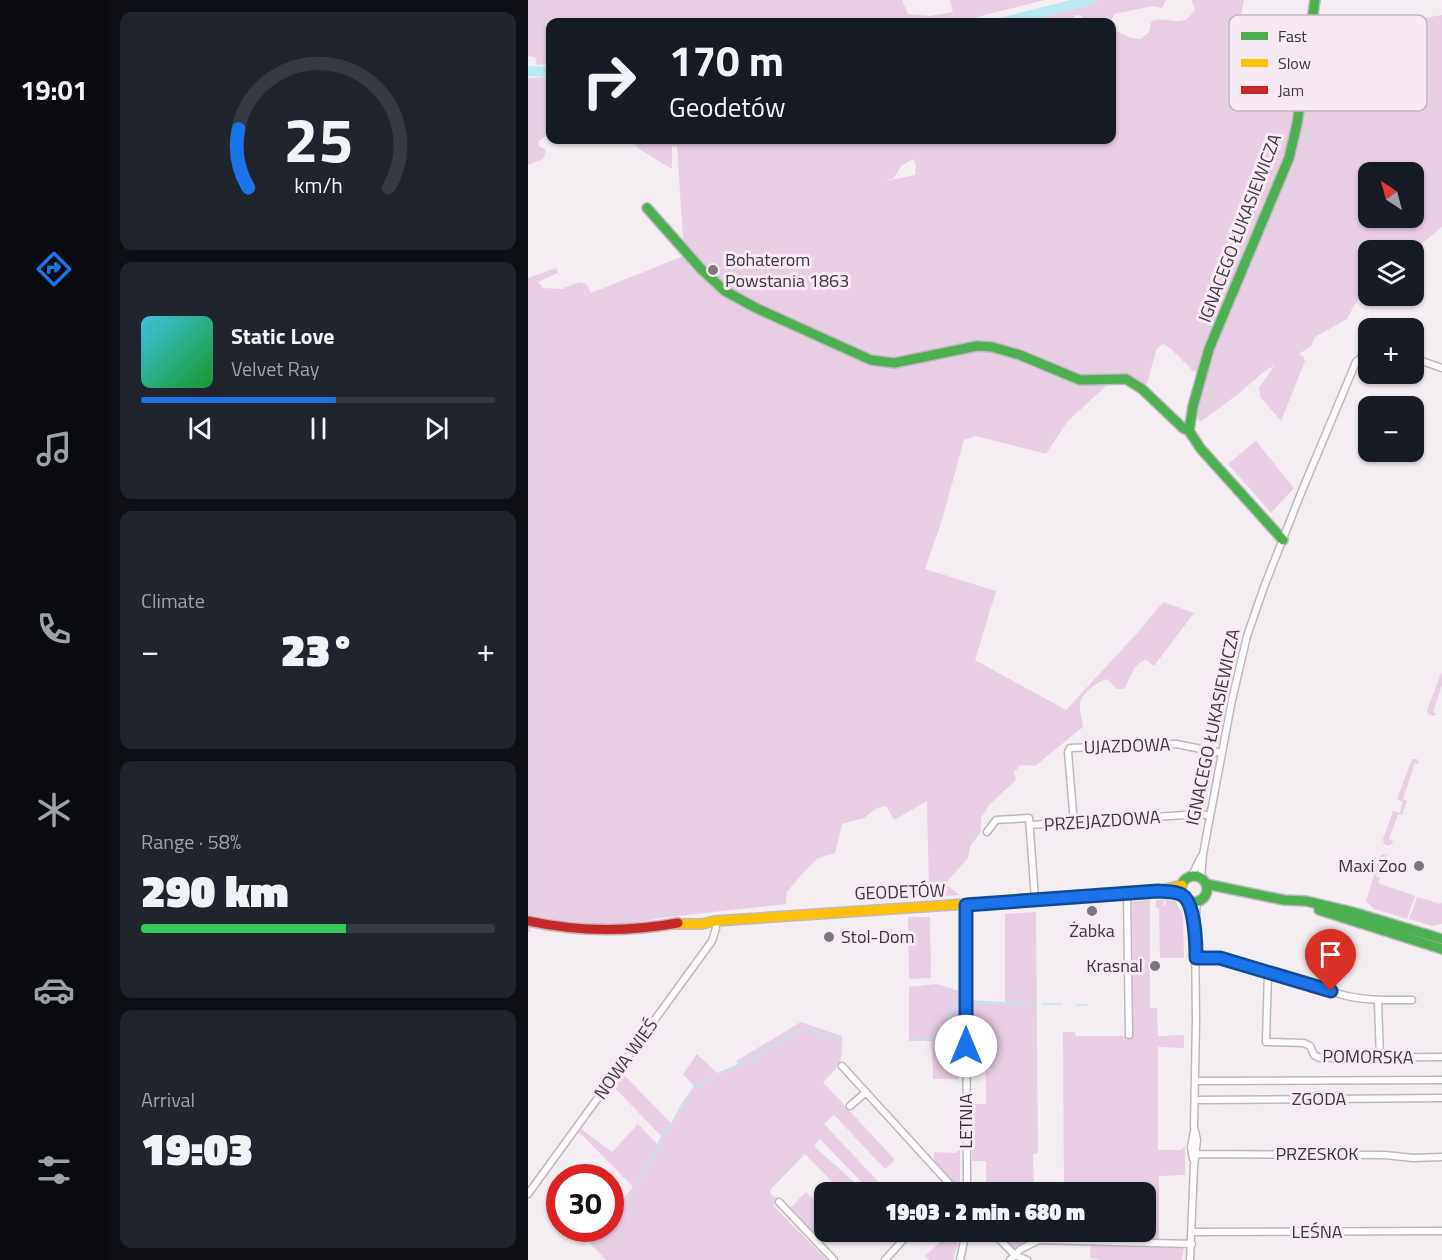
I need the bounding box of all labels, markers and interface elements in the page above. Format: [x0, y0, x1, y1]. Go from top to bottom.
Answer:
legend [1229, 15, 1427, 111]
text: Fast [1278, 24, 1307, 48]
text: 170 m [669, 28, 784, 92]
icon: right [570, 42, 648, 120]
text: Slow [1278, 51, 1311, 75]
text: 19:01 [20, 69, 88, 110]
text: Jam [1278, 78, 1304, 102]
text: Geodetów [669, 86, 786, 127]
text: 25 [283, 91, 353, 186]
street label: IGNACEGO ŁUKASIEWICZA [1191, 129, 1288, 326]
north arrow [1358, 162, 1424, 228]
map controls [1358, 162, 1424, 462]
text: km/h [294, 169, 342, 201]
button: layers [1358, 240, 1424, 306]
place label: Bohaterom Powstania 1863 [725, 246, 849, 294]
icon: directions [33, 248, 75, 290]
marker: Bohaterom Powstania 1863 [706, 263, 720, 277]
button: + [1358, 318, 1424, 384]
text: Static Love [231, 319, 334, 353]
text: Velvet Ray [231, 353, 320, 384]
button: − [1358, 396, 1424, 462]
icon: previous [184, 412, 217, 445]
icon: pause [302, 412, 335, 445]
icon: next [420, 412, 453, 445]
icon: music [33, 428, 75, 470]
text: Climate [141, 585, 205, 616]
icon: phone [33, 608, 75, 650]
text: 23° [281, 615, 355, 683]
text: − [141, 625, 159, 675]
text: + [477, 625, 495, 675]
street label: IGNACEGO ŁUKASIEWICZA [1178, 626, 1247, 828]
street label: UJAZDOWA [1083, 730, 1171, 761]
icon: climate [33, 789, 75, 831]
street label: PRZEJAZDOWA [1043, 803, 1161, 838]
text: Range · 58% [141, 826, 241, 857]
place label: Maxi Zoo [1338, 852, 1407, 879]
text: 290 km [141, 856, 289, 924]
marker: Maxi Zoo [1412, 859, 1426, 873]
street label: GEODETÓW [854, 876, 946, 907]
marker: Żabka [1085, 904, 1099, 918]
place label: Żabka [1069, 917, 1115, 944]
place label: Stol-Dom [841, 923, 915, 950]
pin [1305, 929, 1356, 991]
marker: Stol-Dom [822, 930, 836, 944]
icon: arrive [1314, 938, 1347, 971]
place label: Krasnal [1086, 952, 1143, 979]
marker: Krasnal [1148, 959, 1162, 973]
icon: car [33, 969, 75, 1011]
street label: NOWA WIEŚ [587, 1013, 664, 1105]
position arrow [934, 1014, 998, 1078]
street label: POMORSKA [1322, 1042, 1414, 1071]
text: Arrival [141, 1084, 195, 1115]
street label: ZGODA [1292, 1085, 1347, 1112]
street label: LETNIA [952, 1093, 979, 1149]
text: 19:03 [141, 1114, 253, 1182]
street label: PRZESKOK [1275, 1140, 1359, 1167]
icon: filters [33, 1149, 75, 1191]
speed limit sign: 30 [546, 1164, 624, 1242]
text: 19:03 · 2 min · 680 m [885, 1195, 1085, 1229]
street label: LEŚNA [1291, 1218, 1343, 1245]

